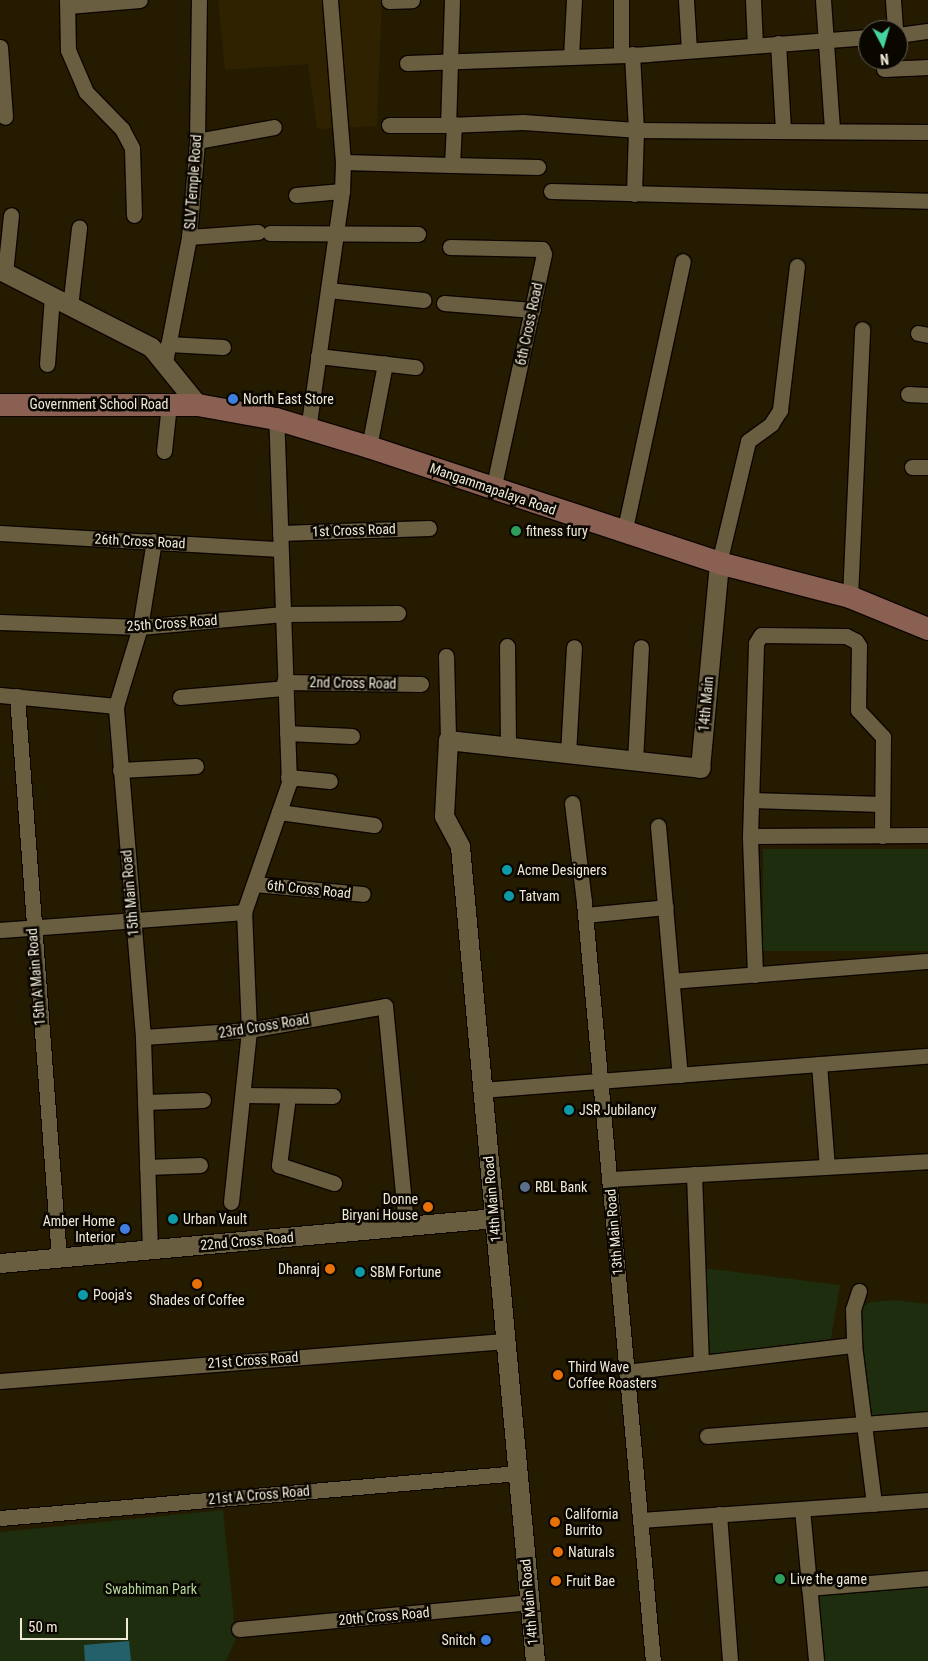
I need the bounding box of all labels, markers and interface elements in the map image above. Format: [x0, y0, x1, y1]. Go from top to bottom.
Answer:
north arrow [858, 20, 908, 70]
text: N [879, 51, 890, 67]
street label: SLV Temple Road [181, 134, 205, 230]
street label: 6th Cross Road [512, 281, 546, 367]
place label: North East Store [243, 391, 334, 407]
marker: North East Store [227, 393, 239, 405]
street label: Government School Road [29, 396, 169, 412]
street label: Mangammapalaya Road [428, 459, 558, 519]
street label: 1st Cross Road [312, 520, 396, 540]
place label: fitness fury [526, 523, 588, 539]
marker: fitness fury [510, 525, 522, 537]
street label: 26th Cross Road [94, 530, 186, 552]
street label: 25th Cross Road [126, 611, 218, 635]
street label: 2nd Cross Road [309, 674, 397, 692]
street label: 14th Main [695, 676, 717, 732]
street label: 15th Main Road [118, 849, 142, 937]
place label: Acme Designers [517, 862, 607, 878]
marker: Acme Designers [501, 864, 513, 876]
street label: 6th Cross Road [266, 876, 352, 902]
place label: Tatvam [519, 888, 559, 904]
marker: Tatvam [503, 890, 515, 902]
street label: 15th A Main Road [23, 928, 49, 1026]
street label: 23rd Cross Road [218, 1011, 310, 1041]
place label: JSR Jubilancy [579, 1102, 656, 1118]
marker: JSR Jubilancy [563, 1104, 575, 1116]
street label: 14th Main Road [480, 1155, 504, 1243]
place label: RBL Bank [535, 1179, 587, 1195]
marker: RBL Bank [519, 1181, 531, 1193]
street label: 13th Main Road [602, 1188, 626, 1276]
place label: Donne Biryani House [342, 1191, 418, 1224]
marker: Donne Biryani House [422, 1201, 434, 1213]
place label: Urban Vault [183, 1211, 247, 1227]
place label: Amber Home Interior [43, 1213, 115, 1246]
marker: Urban Vault [167, 1213, 179, 1225]
marker: Amber Home Interior [119, 1223, 131, 1235]
street label: 22nd Cross Road [199, 1229, 295, 1253]
place label: Dhanraj [278, 1261, 320, 1277]
marker: Dhanraj [324, 1263, 336, 1275]
place label: SBM Fortune [370, 1264, 441, 1280]
marker: SBM Fortune [354, 1266, 366, 1278]
marker: Shades of Coffee [191, 1278, 203, 1290]
place label: Pooja's [93, 1287, 132, 1303]
marker: Pooja's [77, 1289, 89, 1301]
place label: Shades of Coffee [149, 1292, 245, 1308]
street label: 21st Cross Road [207, 1348, 299, 1372]
place label: Third Wave Coffee Roasters [568, 1359, 657, 1391]
marker: Third Wave Coffee Roasters [552, 1369, 564, 1381]
street label: 21st A Cross Road [207, 1482, 311, 1508]
place label: California Burrito [565, 1506, 618, 1538]
marker: California Burrito [549, 1516, 561, 1528]
place label: Naturals [568, 1544, 615, 1560]
marker: Naturals [552, 1546, 564, 1558]
street label: 14th Main Road [517, 1558, 541, 1646]
place label: Live the game [790, 1571, 867, 1587]
place label: Fruit Bae [566, 1573, 615, 1589]
marker: Live the game [774, 1573, 786, 1585]
marker: Fruit Bae [550, 1575, 562, 1587]
park label: Swabhiman Park [105, 1581, 197, 1597]
street label: 20th Cross Road [338, 1604, 430, 1628]
scale bar [22, 1608, 130, 1640]
text: 50 m [28, 1618, 58, 1636]
place label: Snitch [441, 1632, 476, 1648]
marker: Snitch [480, 1634, 492, 1646]

